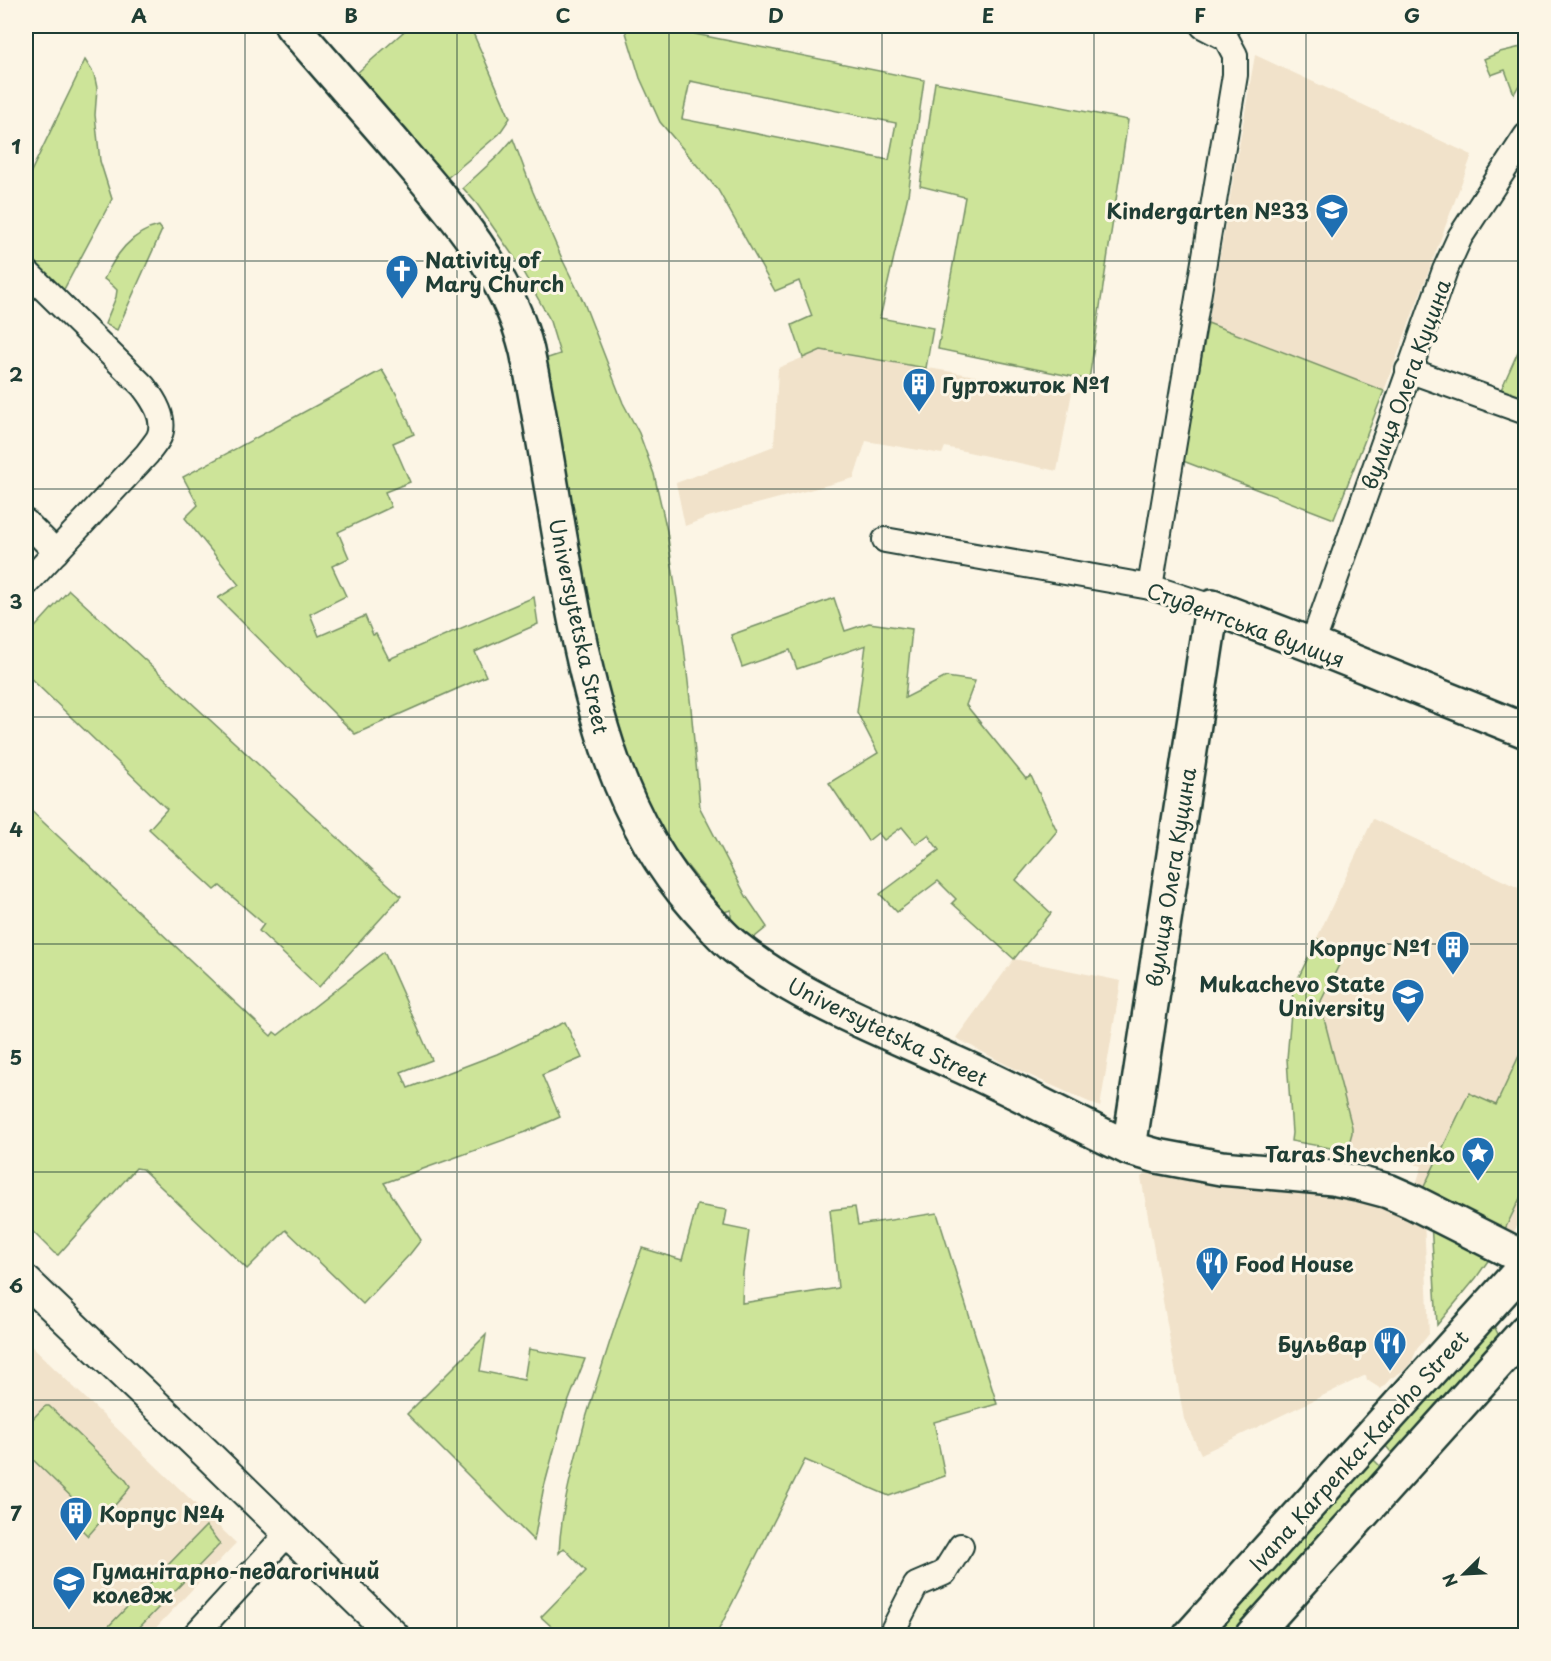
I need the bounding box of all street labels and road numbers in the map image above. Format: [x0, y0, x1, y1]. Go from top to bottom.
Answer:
street label: вулиця Олега Куцина [1352, 274, 1458, 494]
street label: Universytetska Street [542, 515, 618, 737]
street label: Студентська вулиця [1143, 573, 1349, 675]
street label: вулиця Олега Куцина [1137, 764, 1203, 989]
street label: Universytetska Street [782, 969, 994, 1094]
street label: Ivana Karpenka-Karoho Street [1241, 1322, 1475, 1578]

